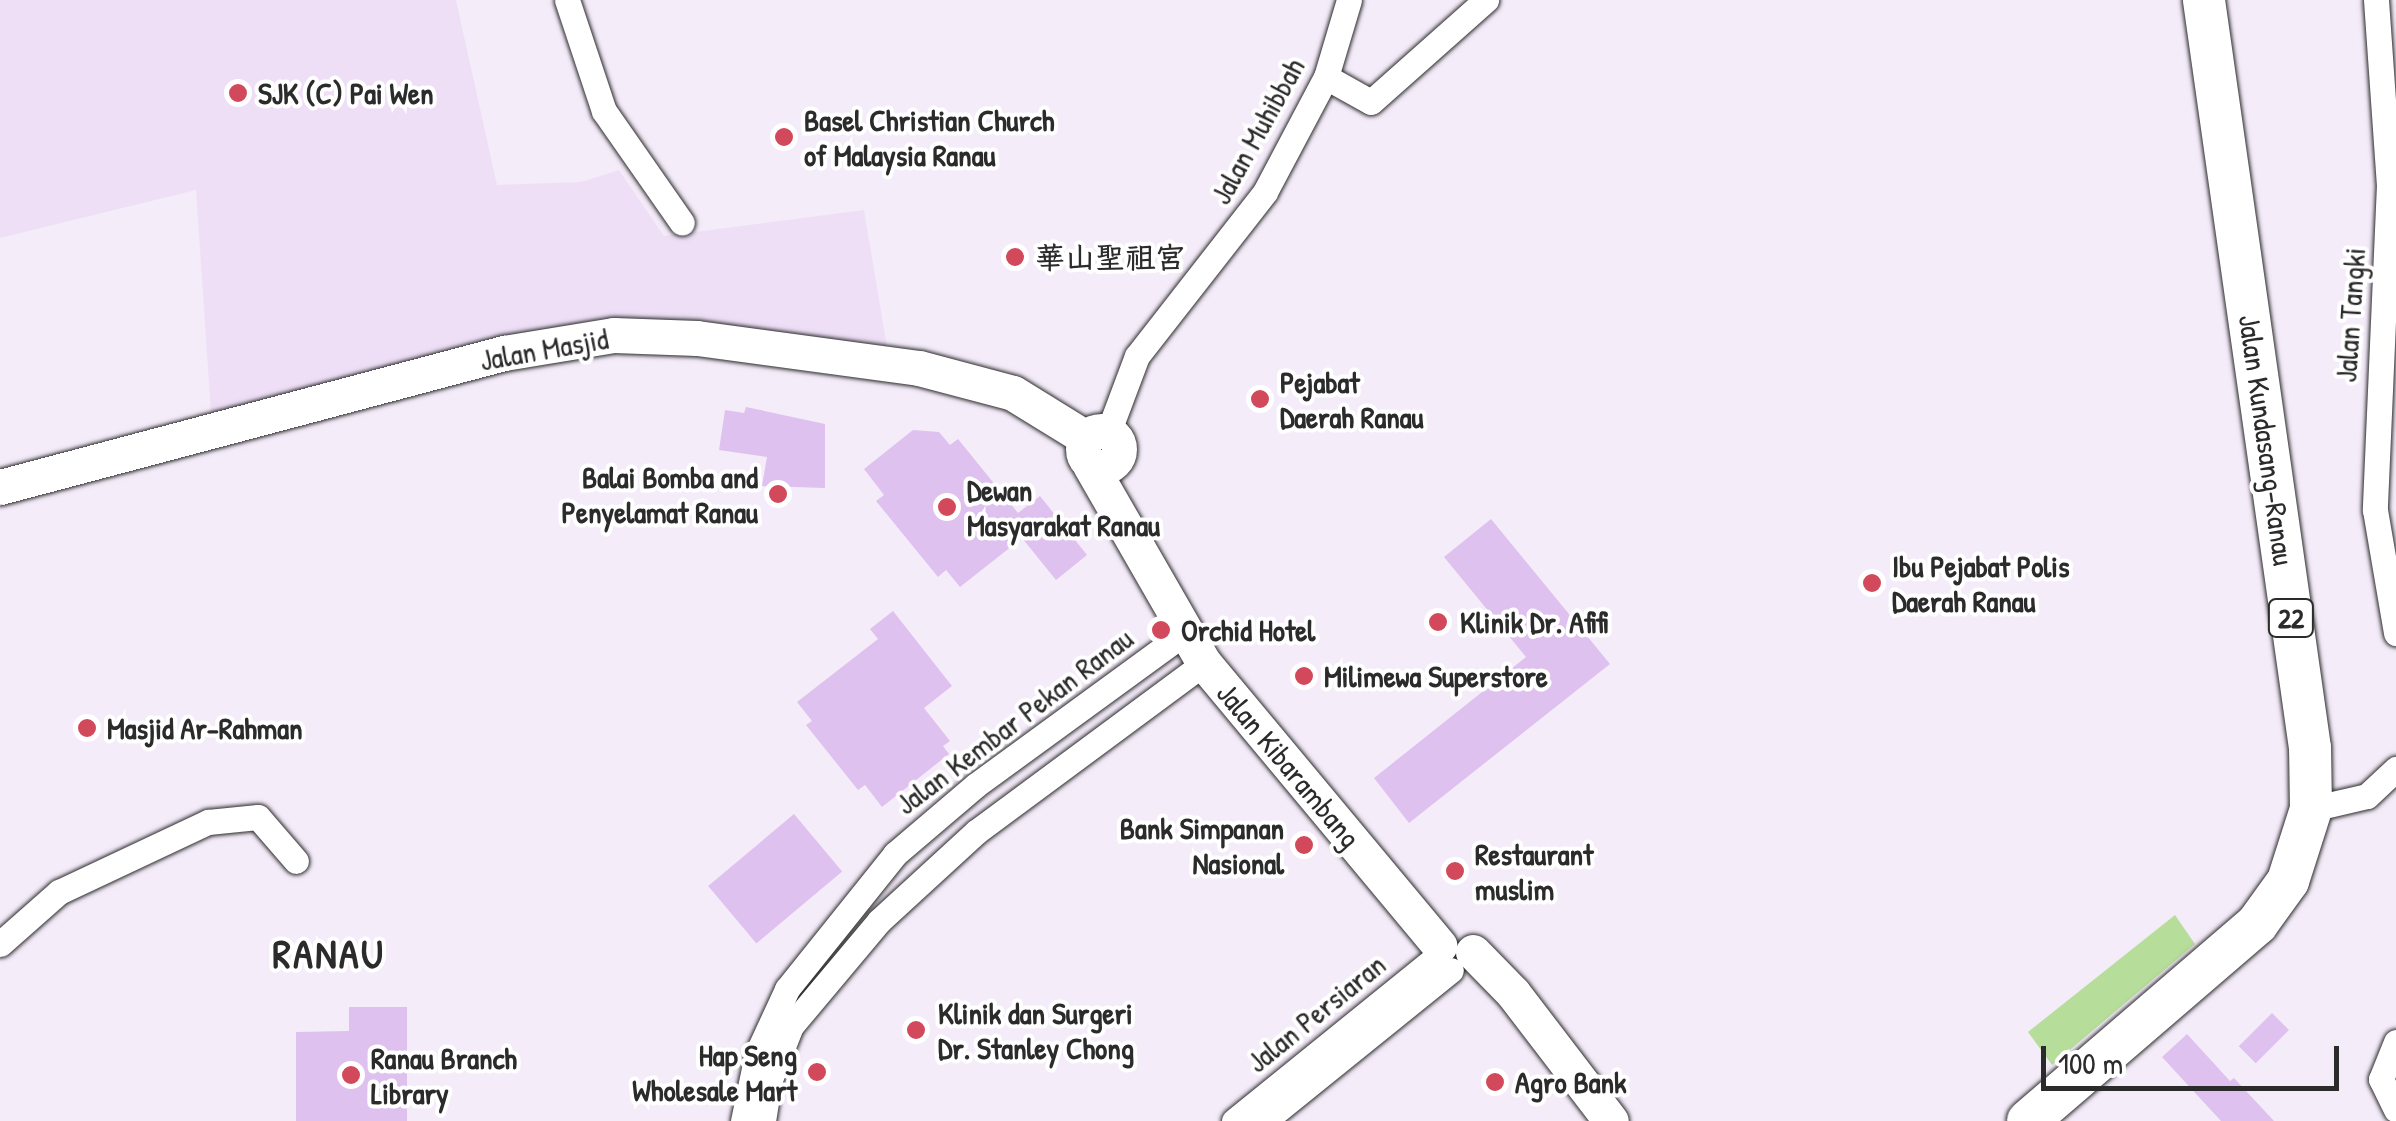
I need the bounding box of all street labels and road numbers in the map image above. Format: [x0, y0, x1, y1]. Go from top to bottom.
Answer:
street label: Jalan Muhibbah [1202, 52, 1312, 210]
street label: Jalan Tangki [2327, 246, 2373, 384]
street label: Jalan Kundasang-Ranau [2232, 312, 2302, 568]
street label: Jalan Masjid [477, 320, 611, 378]
road number: 22 [2266, 595, 2316, 641]
street label: Jalan Kembar Pekan Ranau [888, 620, 1140, 822]
street label: Jalan Kibarambang [1210, 675, 1368, 855]
street label: Jalan Persiaran [1239, 946, 1393, 1080]

